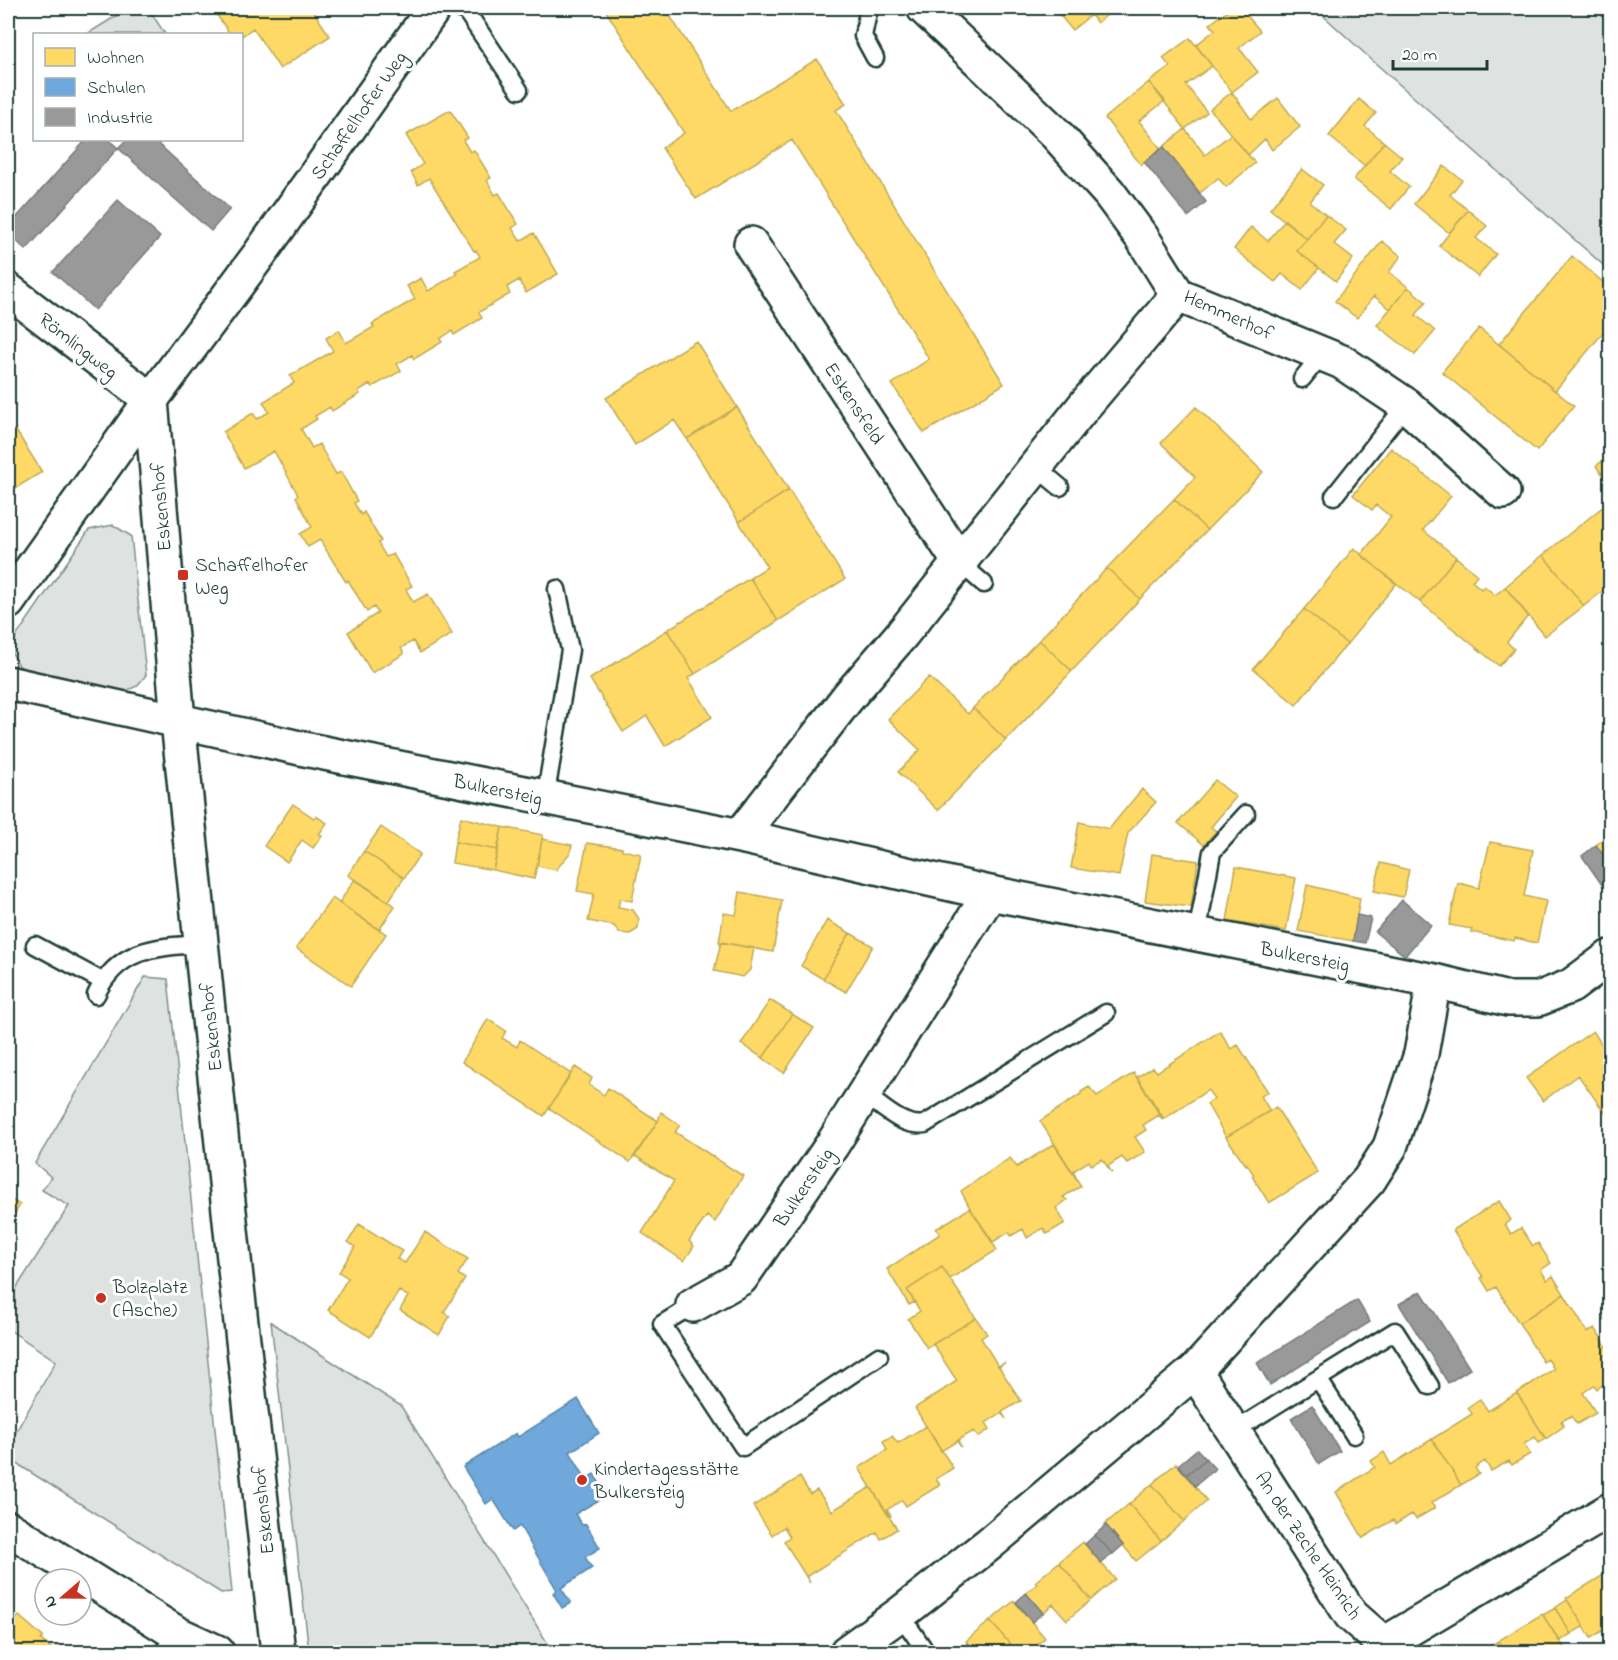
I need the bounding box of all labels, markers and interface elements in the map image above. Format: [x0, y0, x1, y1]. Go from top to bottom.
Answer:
legend [33, 33, 243, 141]
scale bar [1393, 33, 1488, 71]
text: 20 m [1402, 43, 1437, 69]
text: Wohnen [87, 46, 144, 72]
street label: Schaffelhofer Weg [305, 46, 416, 187]
text: Schulen [87, 76, 145, 102]
text: Industrie [87, 106, 153, 132]
street label: Hemmerhof [1178, 284, 1278, 349]
street label: Römlingweg [31, 307, 123, 388]
street label: Eskensfeld [815, 358, 890, 451]
street label: Eskenshof [144, 460, 181, 553]
place label: Schaffelhofer Weg [195, 552, 309, 605]
marker: Schaffelhofer Weg [176, 568, 190, 582]
street label: Bulkersteig [449, 768, 545, 816]
street label: Bulkersteig [1256, 935, 1352, 982]
street label: Eskenshof [193, 980, 232, 1073]
street label: Bulkersteig [767, 1143, 843, 1235]
place label: Bolzplatz (Asche) [112, 1274, 188, 1326]
marker: Bolzplatz (Asche) [94, 1291, 108, 1305]
place label: Kindertagesstätte Bulkersteig [593, 1456, 739, 1509]
street label: Eskenshof [245, 1463, 284, 1556]
street label: An der Zeche Heinrich [1246, 1466, 1367, 1626]
marker: Kindertagesstätte Bulkersteig [575, 1473, 589, 1487]
north arrow [33, 1567, 93, 1627]
text: N [38, 1592, 64, 1611]

